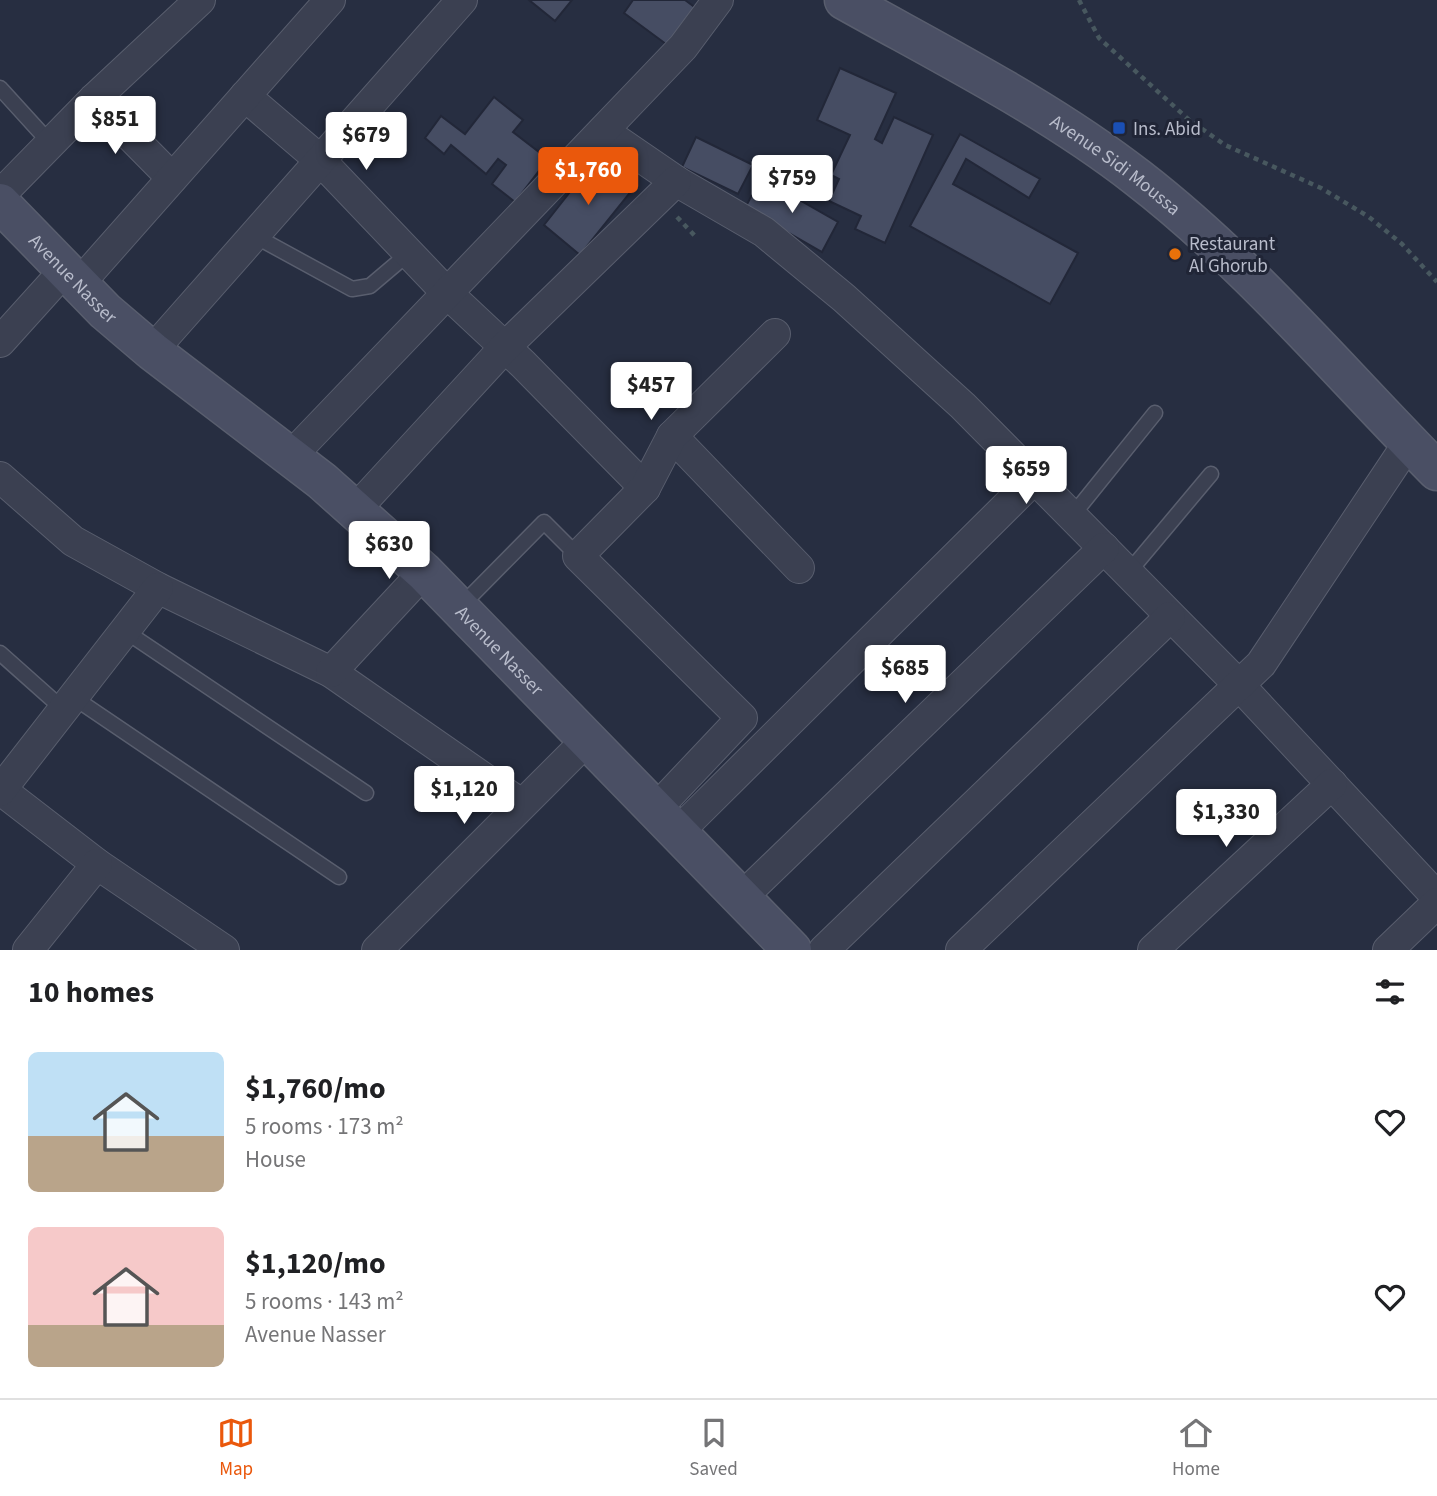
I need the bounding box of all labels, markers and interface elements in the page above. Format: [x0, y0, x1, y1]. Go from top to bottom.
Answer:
pin: $851 [74, 96, 156, 156]
text: $851 [91, 102, 139, 135]
street label: Avenue Sidi Moussa [1044, 108, 1186, 222]
pin: $679 [325, 113, 407, 172]
place label: Ins. Abid [1133, 116, 1201, 143]
text: $679 [342, 118, 390, 151]
marker: Ins. Abid [1111, 120, 1127, 136]
pin: $1,760 [531, 148, 645, 207]
text: $1,760 [554, 153, 622, 186]
pin: $759 [751, 156, 833, 215]
text: $759 [768, 161, 816, 194]
street label: Avenue Nasser [22, 228, 123, 331]
place label: Restaurant Al Ghorub [1189, 231, 1276, 280]
marker: Restaurant Al Ghorub [1167, 246, 1183, 262]
pin: $457 [610, 362, 692, 422]
text: $457 [627, 368, 675, 401]
pin: $659 [985, 447, 1067, 506]
text: $659 [1002, 452, 1050, 485]
pin: $630 [348, 522, 430, 581]
text: $630 [365, 527, 413, 560]
street label: Avenue Nasser [449, 600, 549, 702]
pin: $685 [864, 646, 946, 705]
text: $685 [881, 651, 929, 684]
pin: $1,120 [407, 766, 521, 826]
text: $1,120 [430, 772, 498, 805]
pin: $1,330 [1169, 790, 1283, 849]
text: $1,330 [1192, 795, 1260, 828]
text: 10 homes [28, 971, 154, 1014]
icon: filters [1371, 973, 1409, 1011]
text: $1,760/mo [245, 1067, 386, 1110]
icon: home [84, 1080, 168, 1164]
icon: heart [1371, 1103, 1409, 1141]
text: 5 rooms · 173 m² [245, 1110, 404, 1143]
text: House [245, 1143, 306, 1176]
text: $1,120/mo [245, 1242, 386, 1285]
icon: home [84, 1255, 168, 1339]
icon: heart [1371, 1278, 1409, 1316]
text: 5 rooms · 143 m² [245, 1285, 404, 1318]
text: Avenue Nasser [245, 1318, 386, 1351]
tab: Map [217, 1414, 255, 1483]
tab: Saved [689, 1414, 738, 1483]
tab: Home [1172, 1414, 1220, 1483]

